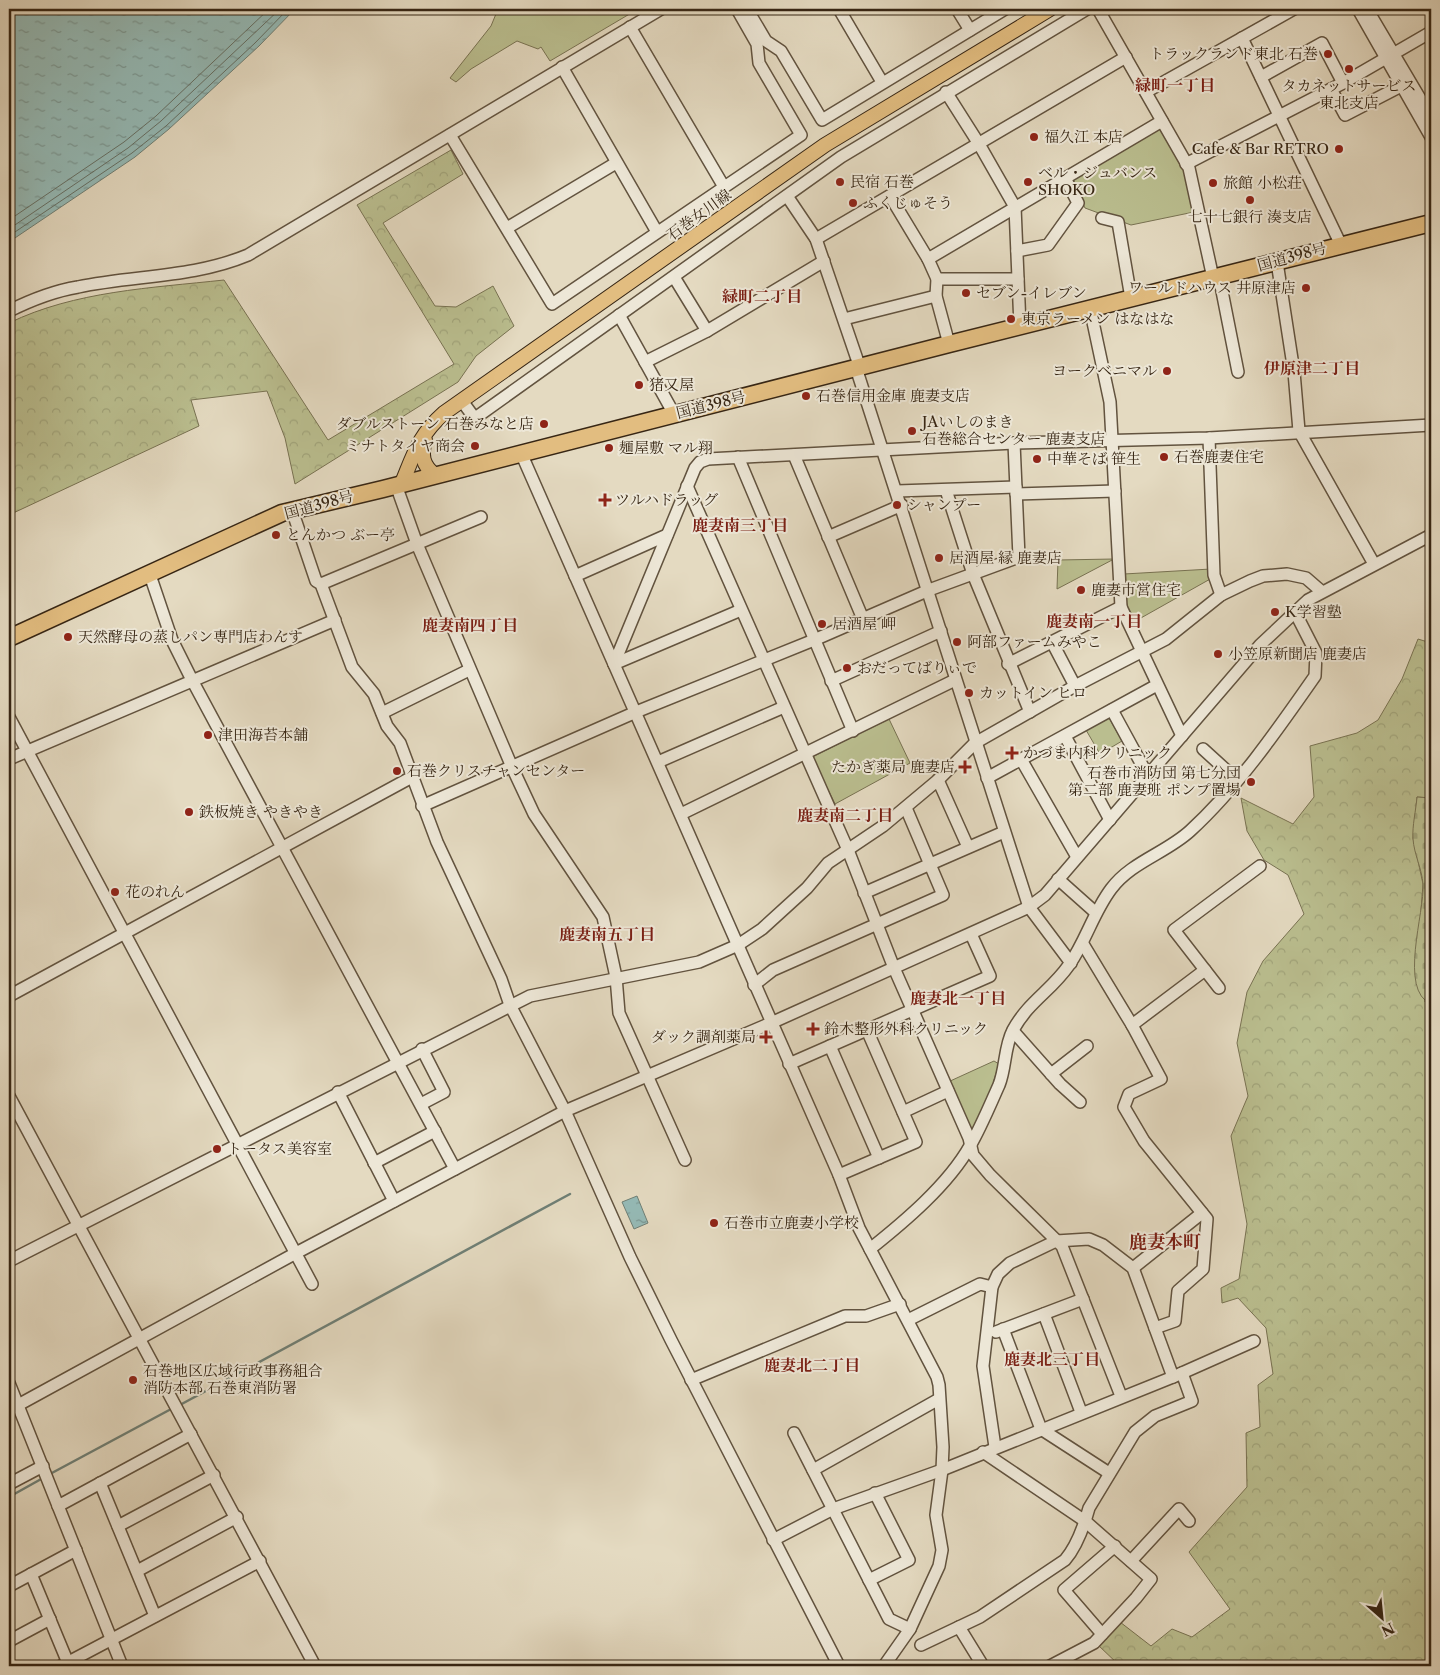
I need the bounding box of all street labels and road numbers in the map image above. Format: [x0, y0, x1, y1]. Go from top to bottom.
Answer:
street label: 石巻女川線 [663, 185, 735, 244]
street label: 国道398号 [1255, 238, 1329, 275]
street label: 国道398号 [674, 387, 748, 422]
street label: 国道398号 [282, 486, 356, 523]

